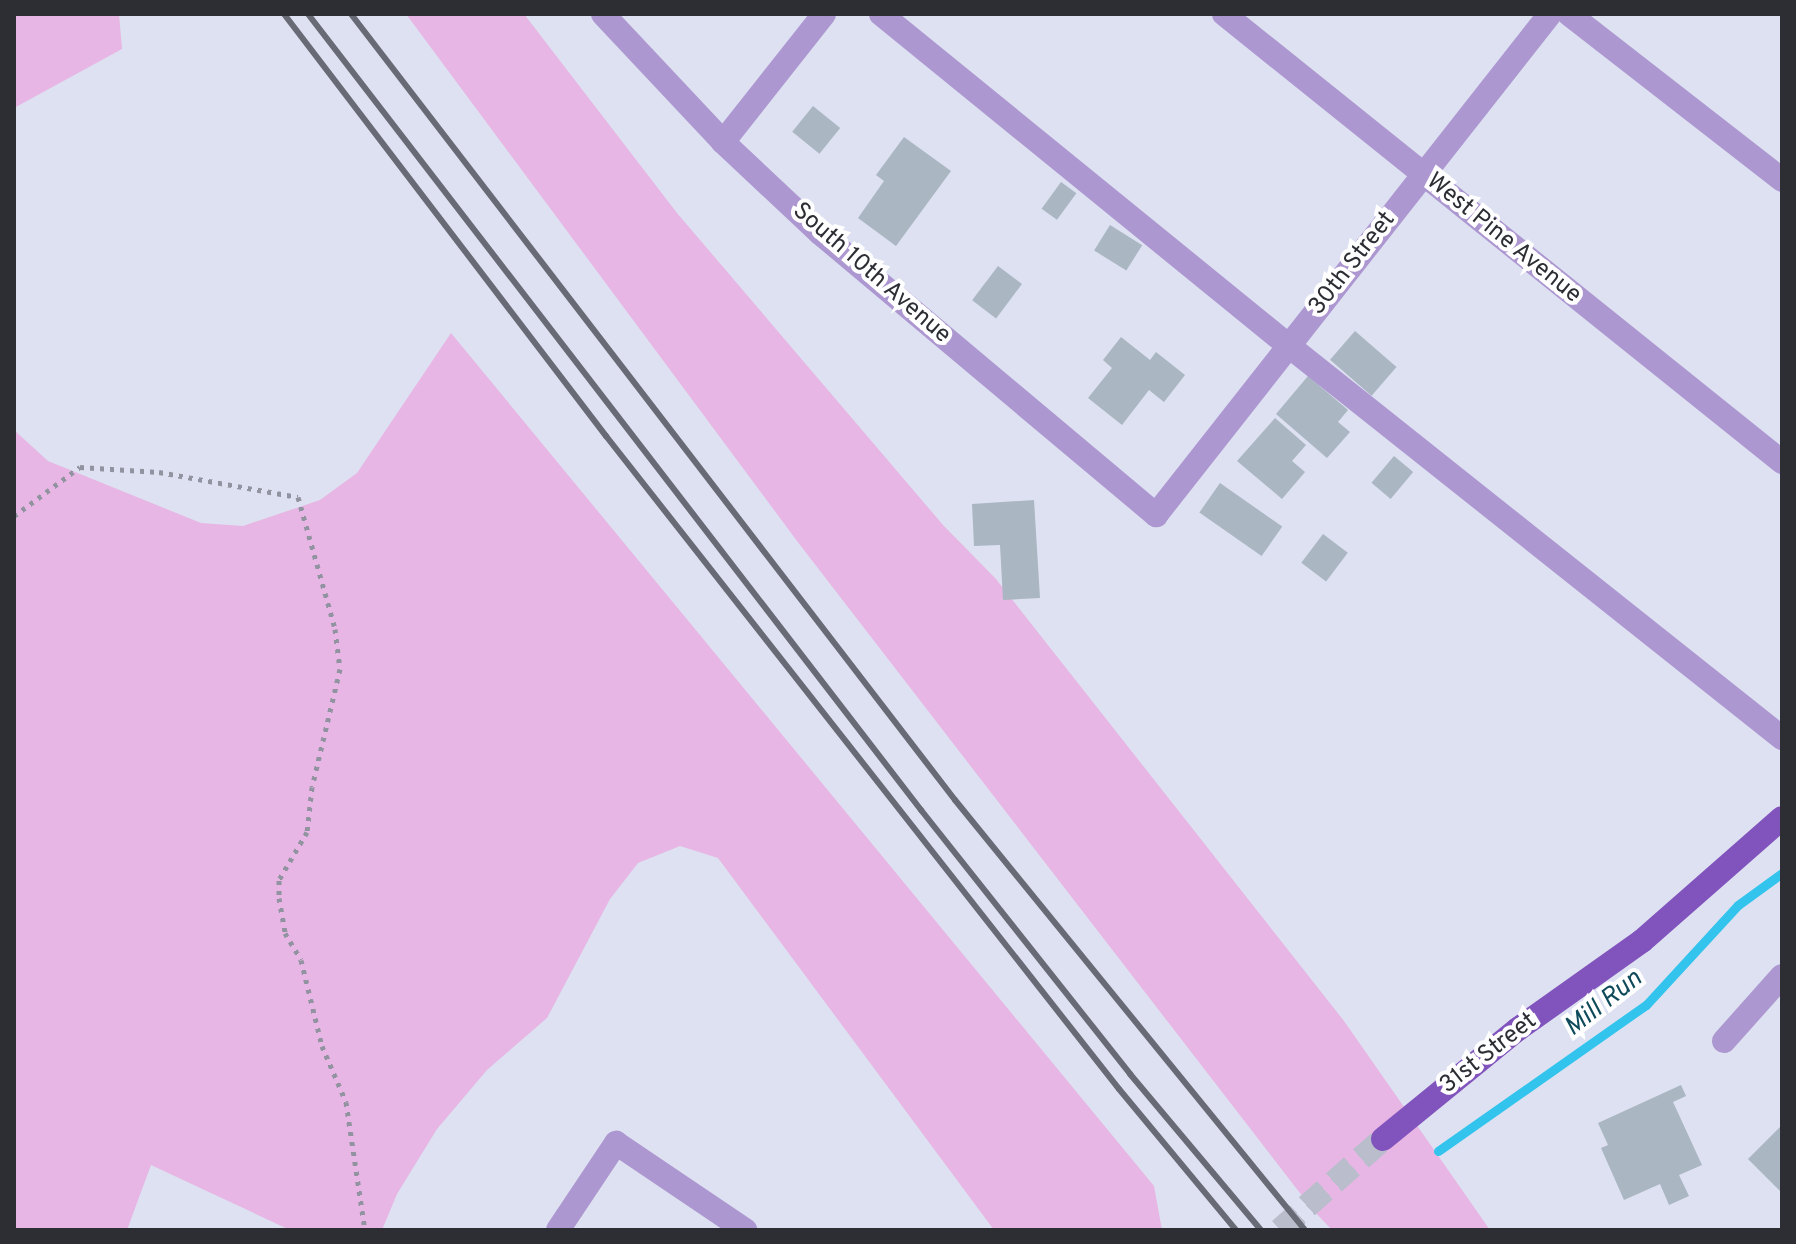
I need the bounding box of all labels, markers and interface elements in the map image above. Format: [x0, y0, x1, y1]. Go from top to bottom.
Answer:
street label: West Pine Avenue [1419, 167, 1587, 311]
street label: South 10th Avenue [786, 197, 956, 351]
street label: 30th Street [1304, 207, 1402, 321]
water label: Mill Run [1559, 964, 1649, 1044]
street label: 31st Street [1435, 1007, 1543, 1101]

